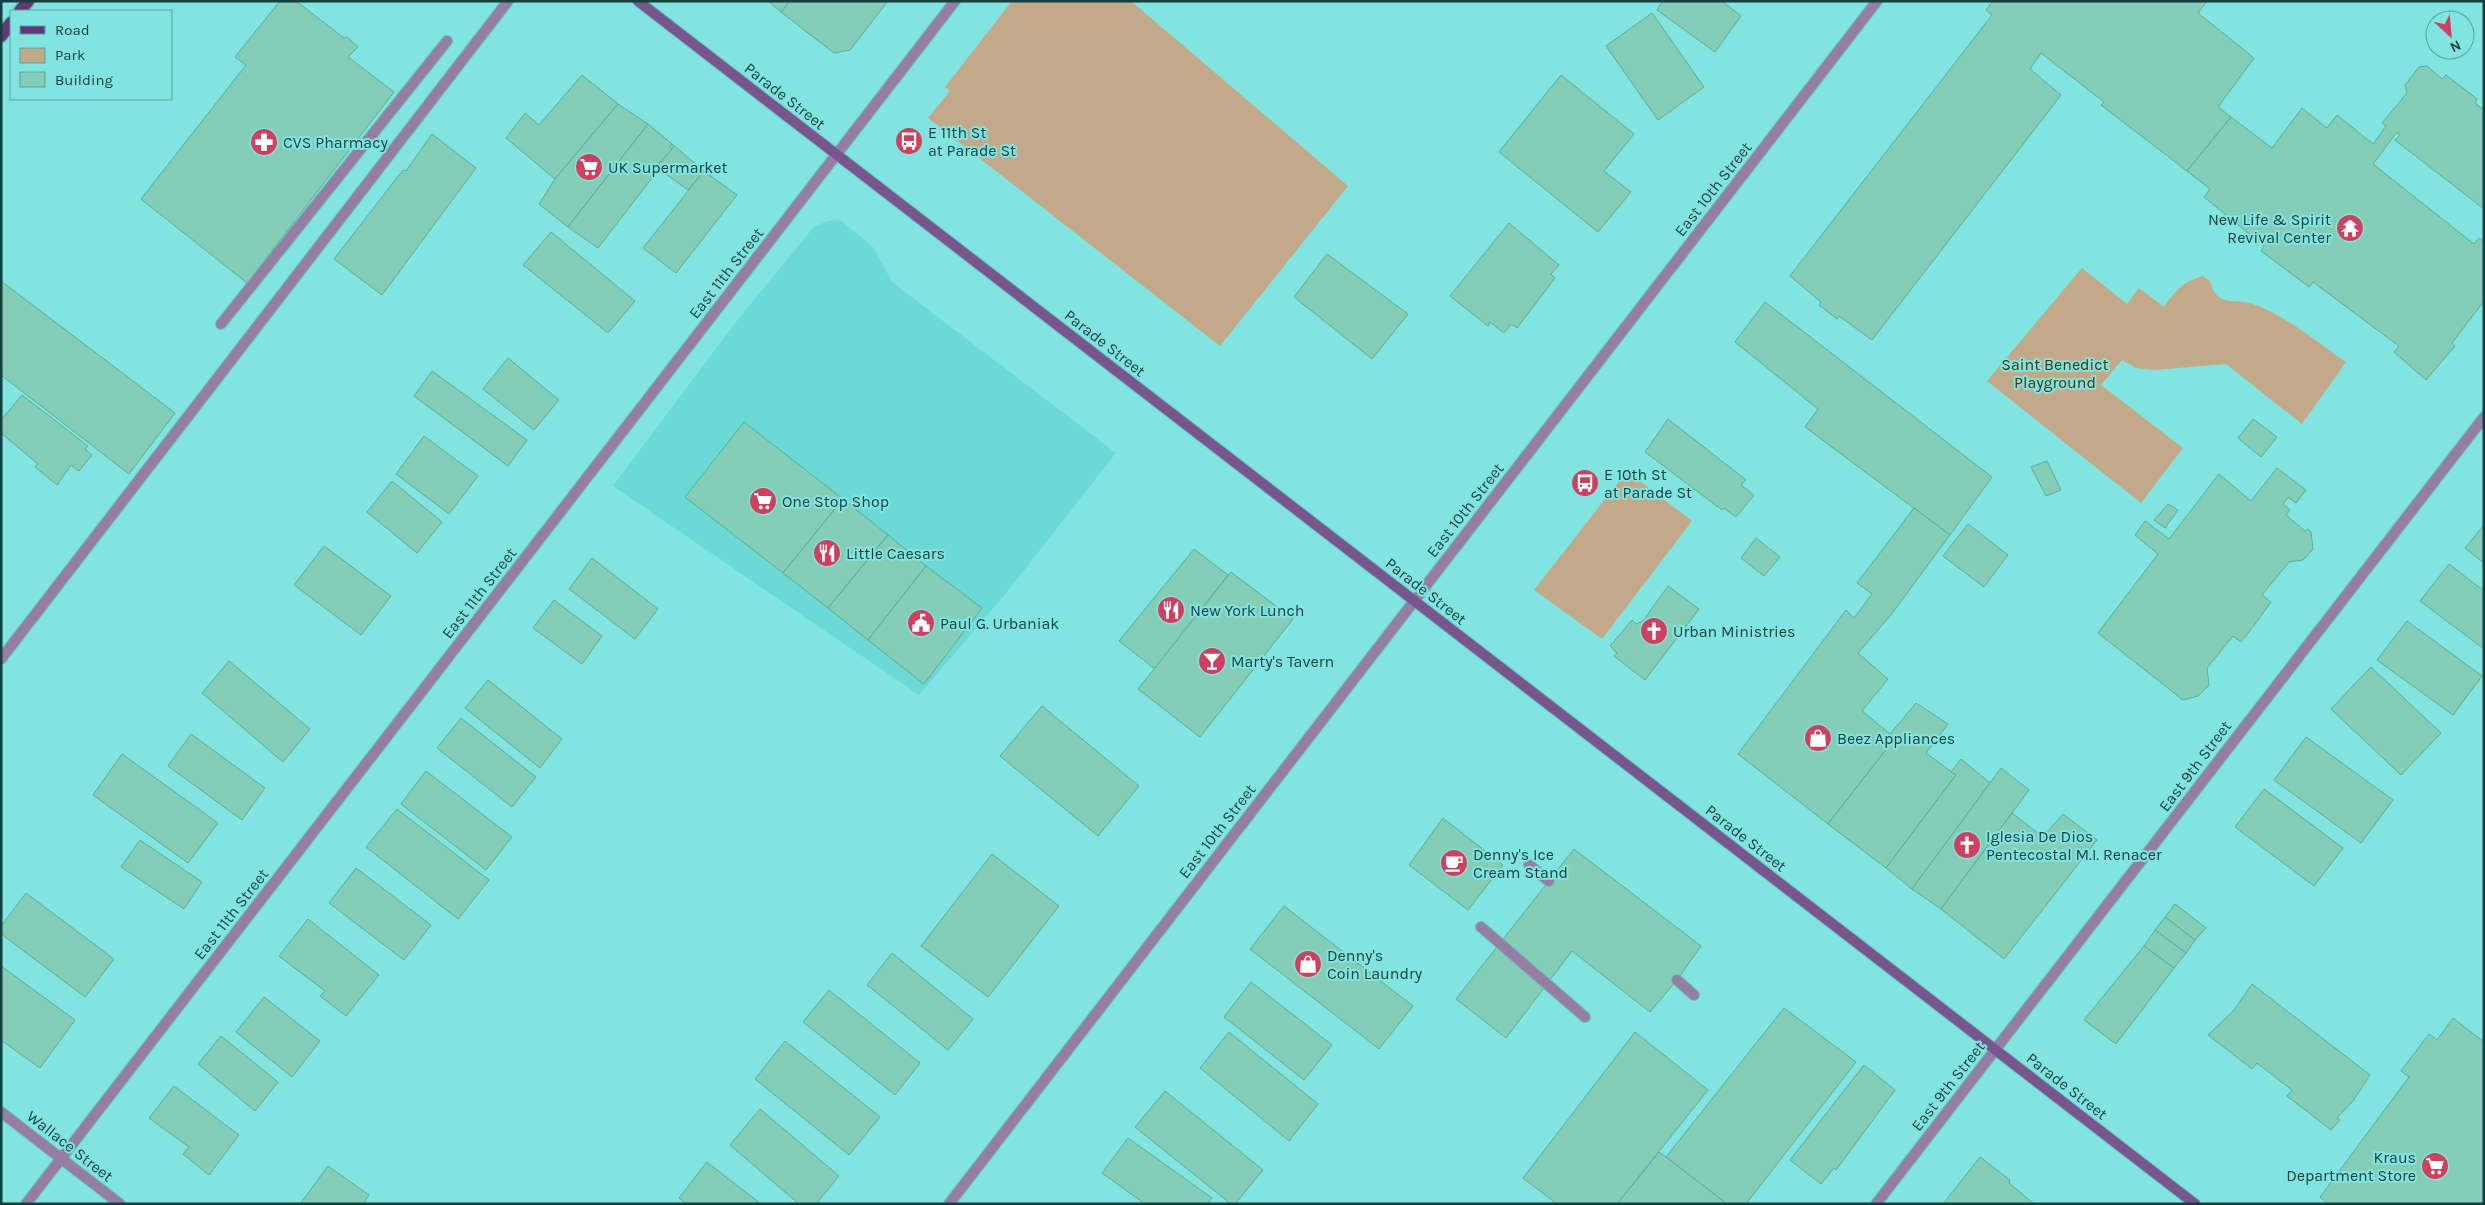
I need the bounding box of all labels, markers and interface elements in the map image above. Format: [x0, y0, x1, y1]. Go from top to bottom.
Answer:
legend [10, 10, 172, 100]
north arrow [2425, 10, 2475, 60]
text: Road [55, 21, 90, 39]
text: N [2447, 36, 2464, 56]
text: Park [55, 46, 85, 64]
street label: Parade Street [741, 58, 829, 134]
text: Building [55, 71, 113, 89]
place label: E 11th St at Parade St [928, 123, 1016, 160]
bus stop icon: E 11th St at Parade St [894, 126, 924, 156]
pharmacy icon: CVS Pharmacy [249, 127, 279, 157]
place label: CVS Pharmacy [283, 133, 388, 152]
street label: East 10th Street [1670, 138, 1756, 240]
supermarket icon: UK Supermarket [574, 152, 604, 182]
place label: UK Supermarket [608, 158, 728, 177]
place label: New Life & Spirit Revival Center [2208, 210, 2331, 247]
temple icon: New Life & Spirit Revival Center [2335, 213, 2365, 243]
street label: East 11th Street [685, 224, 767, 322]
street label: Parade Street [1061, 305, 1149, 381]
park label: Saint Benedict Playground [2001, 355, 2109, 392]
street label: East 10th Street [1422, 459, 1508, 561]
place label: E 10th St at Parade St [1604, 465, 1692, 502]
bus stop icon: E 10th St at Parade St [1570, 468, 1600, 498]
supermarket icon: One Stop Shop [748, 486, 778, 516]
place label: One Stop Shop [782, 492, 889, 511]
restaurant icon: Little Caesars [812, 538, 842, 568]
street label: East 11th Street [438, 544, 520, 642]
place label: Little Caesars [846, 544, 945, 563]
street label: Parade Street [1382, 553, 1470, 629]
restaurant icon: New York Lunch [1156, 595, 1186, 625]
place label: New York Lunch [1190, 601, 1304, 620]
public building icon: Paul G. Urbaniak [906, 608, 936, 638]
place label: Paul G. Urbaniak [940, 614, 1059, 633]
church icon: Urban Ministries [1639, 616, 1669, 646]
place label: Urban Ministries [1673, 622, 1795, 641]
bar icon: Marty's Tavern [1197, 646, 1227, 676]
place label: Marty's Tavern [1231, 652, 1334, 671]
street label: East 9th Street [2155, 717, 2235, 815]
shop icon: Beez Appliances [1803, 723, 1833, 753]
place label: Beez Appliances [1837, 729, 1955, 748]
street label: East 10th Street [1174, 780, 1260, 882]
street label: Parade Street [1702, 800, 1790, 876]
place label: Iglesia De Dios Pentecostal M.I. Renacer [1986, 827, 2162, 864]
church icon: Iglesia De Dios Pentecostal M.I. Renacer [1952, 830, 1982, 860]
place label: Denny's Ice Cream Stand [1473, 845, 1568, 882]
cafe icon: Denny's Ice Cream Stand [1439, 848, 1469, 878]
street label: East 11th Street [190, 865, 272, 963]
place label: Denny's Coin Laundry [1327, 946, 1423, 983]
shop icon: Denny's Coin Laundry [1293, 949, 1323, 979]
street label: East 9th Street [1907, 1037, 1989, 1135]
street label: Parade Street [2023, 1048, 2111, 1124]
street label: Wallace Street [23, 1106, 117, 1186]
place label: Kraus Department Store [2286, 1148, 2416, 1185]
supermarket icon: Kraus Department Store [2420, 1151, 2450, 1181]

